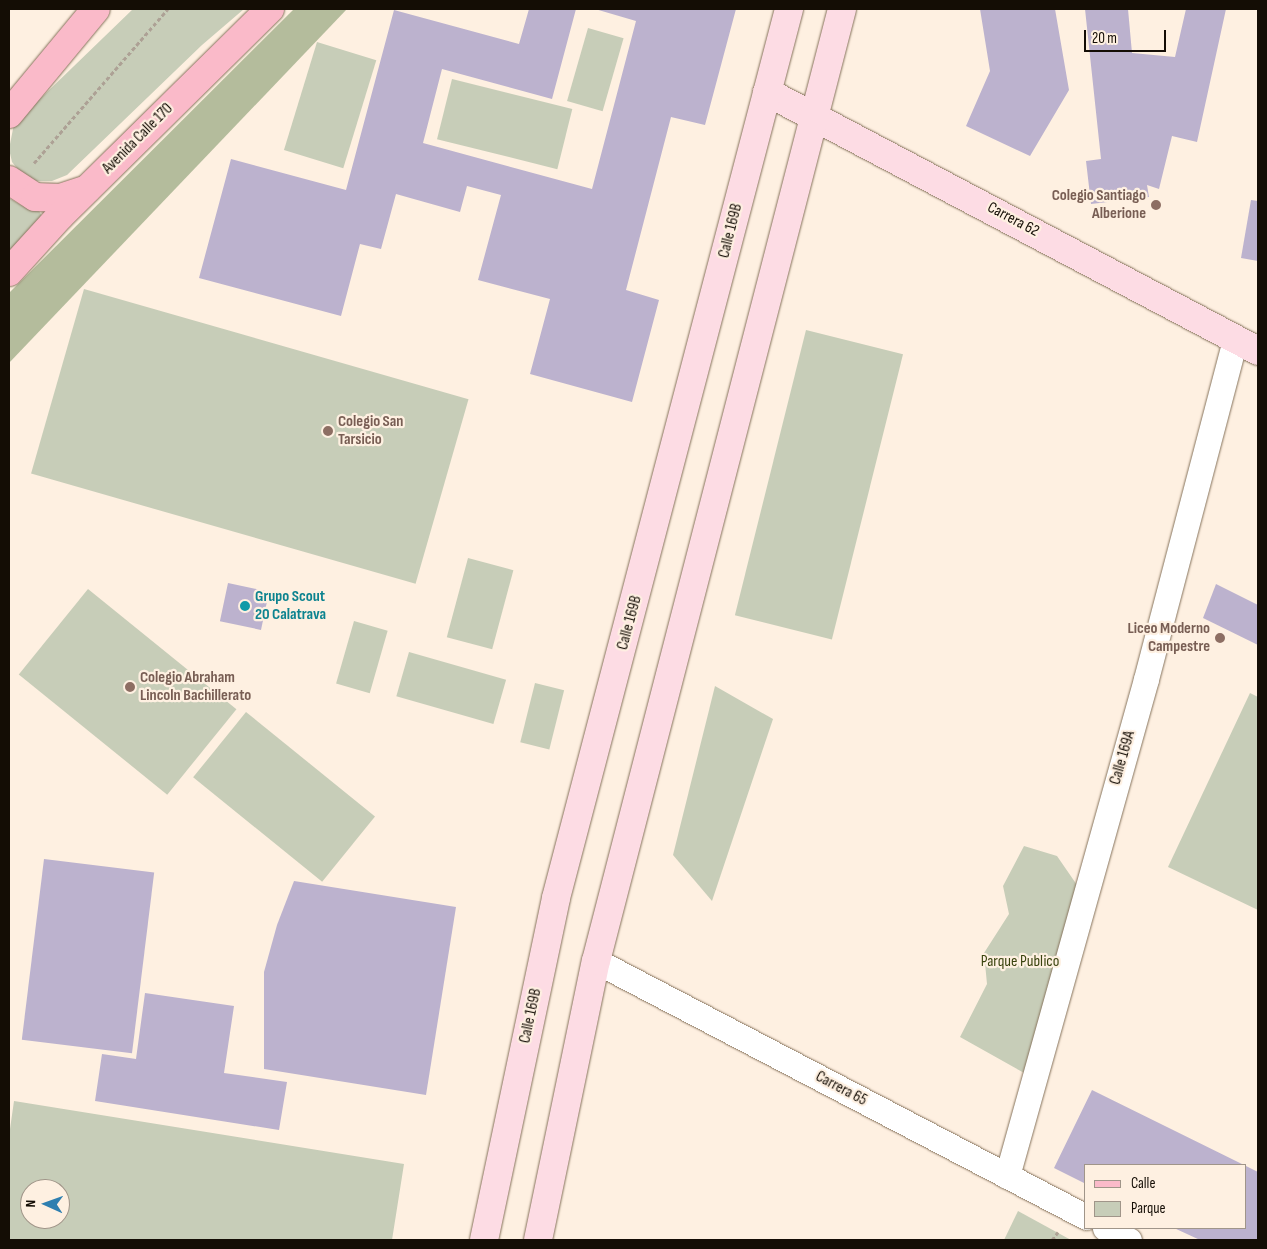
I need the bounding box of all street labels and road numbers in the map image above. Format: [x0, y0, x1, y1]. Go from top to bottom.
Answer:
street label: Avenida Calle 170 [99, 100, 177, 178]
street label: Carrera 62 [984, 198, 1042, 242]
street label: Calle 169B [715, 202, 747, 260]
street label: Calle 169B [614, 594, 646, 652]
street label: Calle 169A [1106, 729, 1140, 787]
street label: Calle 169B [516, 987, 546, 1045]
street label: Carrera 65 [812, 1068, 870, 1110]

